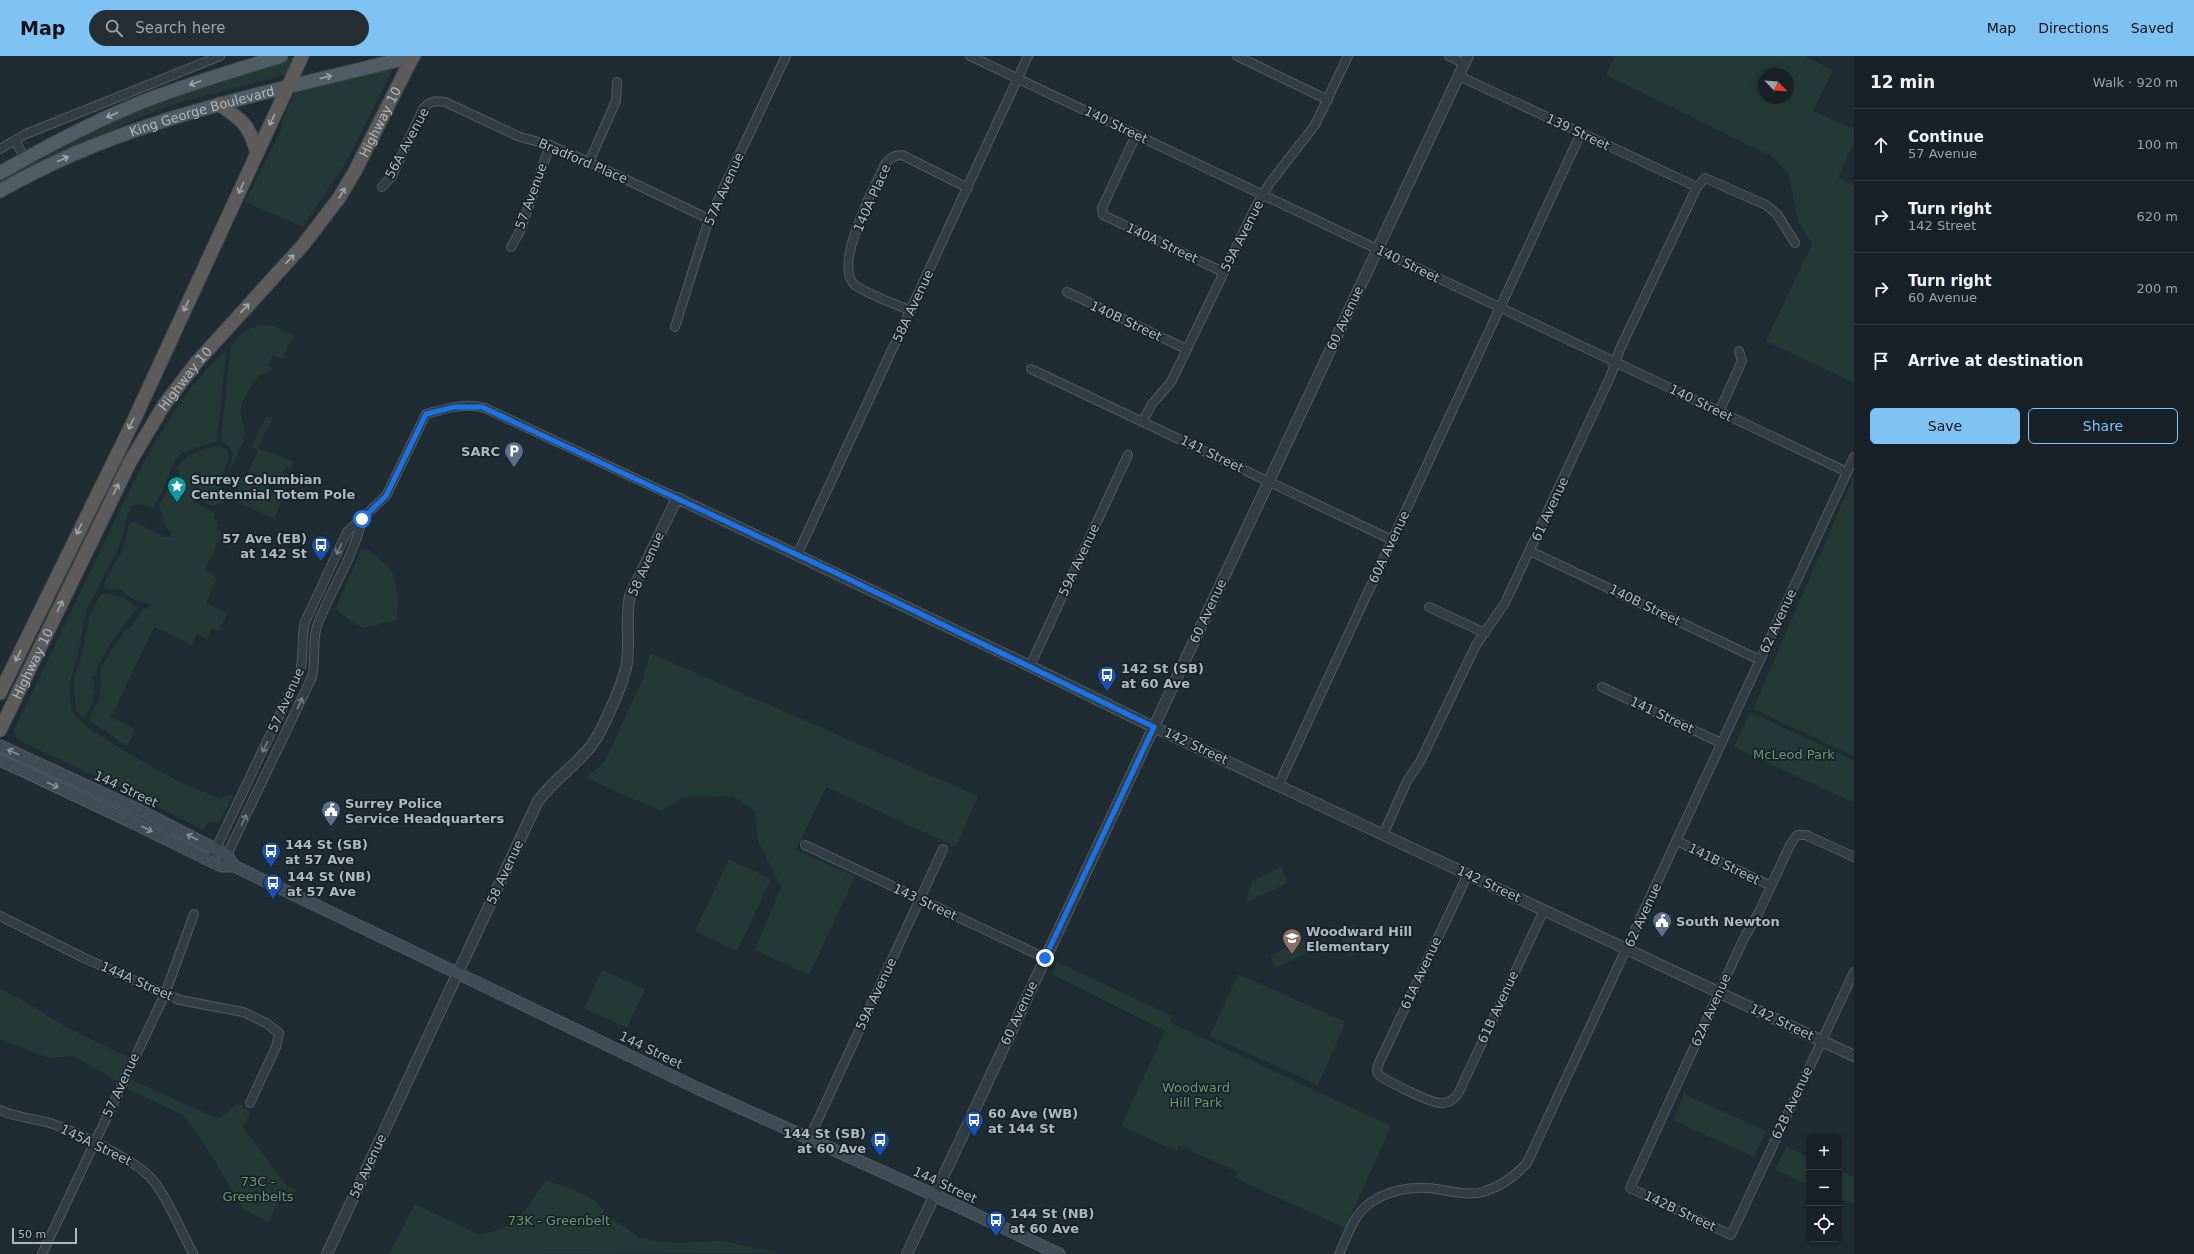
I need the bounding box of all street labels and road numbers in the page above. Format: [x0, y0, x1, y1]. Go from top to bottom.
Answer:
street label: King George Boulevard [127, 83, 276, 139]
street label: Highway 10 [356, 84, 404, 160]
street label: 140 Street [1082, 103, 1150, 147]
street label: 56A Avenue [382, 105, 432, 181]
street label: 139 Street [1544, 111, 1612, 153]
street label: Bradford Place [536, 136, 630, 186]
street label: 57A Avenue [701, 150, 747, 228]
street label: 57 Avenue [512, 161, 550, 231]
street label: 140A Place [850, 162, 894, 234]
street label: 59A Avenue [1218, 198, 1266, 274]
street label: 140A Street [1124, 220, 1200, 266]
street label: 140 Street [1374, 242, 1442, 286]
street label: 58A Avenue [890, 268, 936, 344]
street label: 60 Avenue [1324, 284, 1366, 352]
street label: 140B Street [1088, 298, 1164, 344]
street label: Highway 10 [155, 344, 215, 413]
street label: 140 Street [1667, 381, 1735, 425]
street label: 141 Street [1178, 432, 1246, 476]
street label: 61 Avenue [1529, 475, 1571, 543]
street label: 60A Avenue [1366, 509, 1412, 585]
street label: 59A Avenue [1056, 522, 1102, 598]
street label: 58 Avenue [625, 529, 667, 599]
street label: 60 Avenue [1187, 577, 1229, 645]
street label: 140B Street [1607, 581, 1683, 629]
street label: 62 Avenue [1757, 587, 1799, 655]
street label: Highway 10 [9, 626, 56, 701]
street label: 57 Avenue [265, 665, 307, 735]
street label: 141 Street [1628, 694, 1696, 736]
street label: 142 Street [1162, 725, 1230, 767]
street label: 144 Street [92, 768, 160, 810]
street label: 58 Avenue [484, 838, 526, 906]
street label: 141B Street [1686, 840, 1762, 888]
street label: 142 Street [1455, 863, 1523, 905]
street label: 143 Street [891, 881, 959, 923]
street label: 62 Avenue [1622, 881, 1664, 949]
street label: 61A Avenue [1398, 935, 1444, 1011]
street label: 59A Avenue [853, 956, 899, 1032]
street label: 144A Street [99, 958, 175, 1004]
street label: 61B Avenue [1475, 969, 1521, 1045]
street label: 62A Avenue [1688, 971, 1734, 1049]
street label: 60 Avenue [998, 979, 1040, 1047]
street label: 142 Street [1748, 1001, 1816, 1043]
street label: 144 Street [617, 1028, 685, 1072]
street label: 57 Avenue [100, 1051, 142, 1119]
street label: 62B Avenue [1769, 1065, 1815, 1141]
street label: 145A Street [58, 1121, 134, 1169]
street label: 58 Avenue [347, 1132, 389, 1200]
street label: 144 Street [911, 1164, 979, 1206]
street label: 142B Street [1642, 1188, 1718, 1234]

